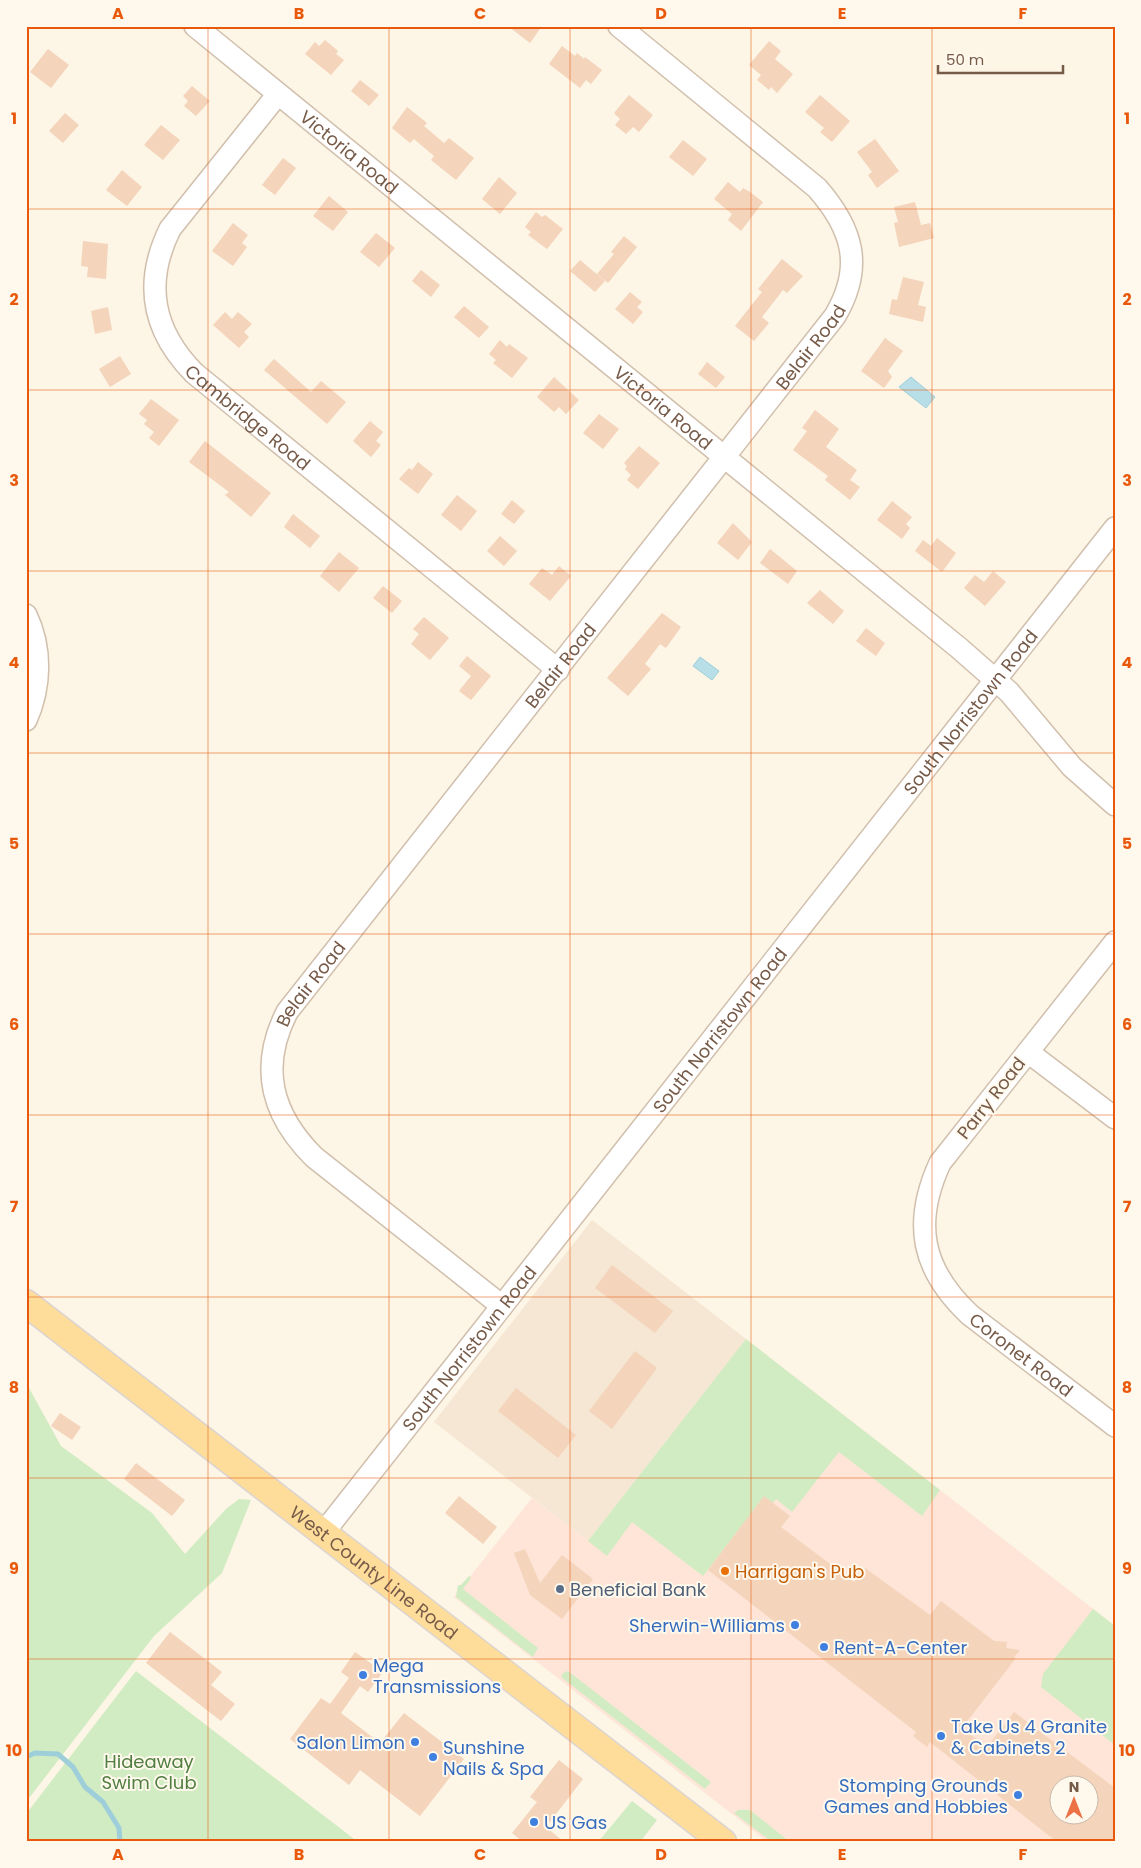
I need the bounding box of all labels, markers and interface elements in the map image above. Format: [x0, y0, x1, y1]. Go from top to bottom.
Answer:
text: A [112, 2, 124, 25]
text: B [294, 2, 304, 25]
text: C [474, 2, 486, 25]
text: D [655, 2, 667, 25]
text: E [838, 2, 846, 25]
text: F [1019, 2, 1028, 25]
scale bar [938, 42, 1064, 74]
text: 50 m [946, 49, 984, 70]
street label: Victoria Road [295, 104, 404, 199]
text: 1 [11, 107, 17, 130]
text: 1 [1124, 107, 1130, 130]
text: 2 [9, 288, 19, 311]
text: 2 [1122, 288, 1132, 311]
street label: Belair Road [769, 300, 852, 395]
street label: Cambridge Road [180, 359, 316, 476]
street label: Victoria Road [609, 360, 718, 455]
text: 3 [9, 469, 19, 492]
text: 3 [1122, 469, 1132, 492]
street label: Belair Road [519, 618, 601, 713]
street label: South Norristown Road [897, 624, 1043, 800]
text: 4 [9, 651, 20, 674]
text: 4 [1122, 651, 1133, 674]
text: 5 [9, 832, 19, 855]
text: 5 [1122, 832, 1132, 855]
street label: Belair Road [269, 936, 351, 1030]
street label: South Norristown Road [646, 942, 792, 1118]
text: 6 [9, 1013, 19, 1036]
text: 6 [1122, 1013, 1132, 1036]
street label: Parry Road [951, 1052, 1031, 1144]
text: 7 [10, 1195, 19, 1218]
text: 7 [1123, 1195, 1132, 1218]
street label: South Norristown Road [396, 1260, 542, 1436]
street label: Coronet Road [964, 1307, 1079, 1402]
text: 8 [9, 1376, 19, 1399]
text: 8 [1122, 1376, 1132, 1399]
street label: West County Line Road [285, 1499, 463, 1645]
text: 9 [9, 1557, 19, 1580]
text: 9 [1122, 1557, 1132, 1580]
place label: Harrigan's Pub [735, 1559, 865, 1584]
marker: Harrigan's Pub [719, 1565, 731, 1577]
place label: Beneficial Bank [570, 1577, 707, 1602]
marker: Beneficial Bank [554, 1583, 566, 1595]
place label: Sherwin-Williams [629, 1613, 785, 1638]
marker: Sherwin-Williams [789, 1619, 801, 1631]
place label: Rent-A-Center [834, 1635, 967, 1660]
marker: Rent-A-Center [818, 1641, 830, 1653]
place label: Mega Transmissions [373, 1653, 501, 1699]
marker: Mega Transmissions [357, 1669, 369, 1681]
place label: Take Us 4 Granite & Cabinets 2 [951, 1714, 1107, 1760]
place label: Salon Limon [296, 1730, 405, 1755]
marker: Take Us 4 Granite & Cabinets 2 [935, 1730, 947, 1742]
place label: Sunshine Nails & Spa [443, 1735, 544, 1781]
marker: Salon Limon [409, 1736, 421, 1748]
text: 10 [6, 1739, 22, 1762]
text: 10 [1119, 1739, 1135, 1762]
park label: Hideaway Swim Club [101, 1749, 197, 1795]
marker: Sunshine Nails & Spa [427, 1751, 439, 1763]
place label: Stomping Grounds Games and Hobbies [824, 1773, 1008, 1819]
north arrow [1048, 1776, 1098, 1826]
text: N [1069, 1777, 1079, 1797]
marker: Stomping Grounds Games and Hobbies [1012, 1789, 1024, 1801]
place label: US Gas [544, 1810, 607, 1835]
marker: US Gas [528, 1816, 540, 1828]
text: A [112, 1843, 124, 1866]
text: B [294, 1843, 304, 1866]
text: C [474, 1843, 486, 1866]
text: D [655, 1843, 667, 1866]
text: E [838, 1843, 846, 1866]
text: F [1019, 1843, 1028, 1866]

